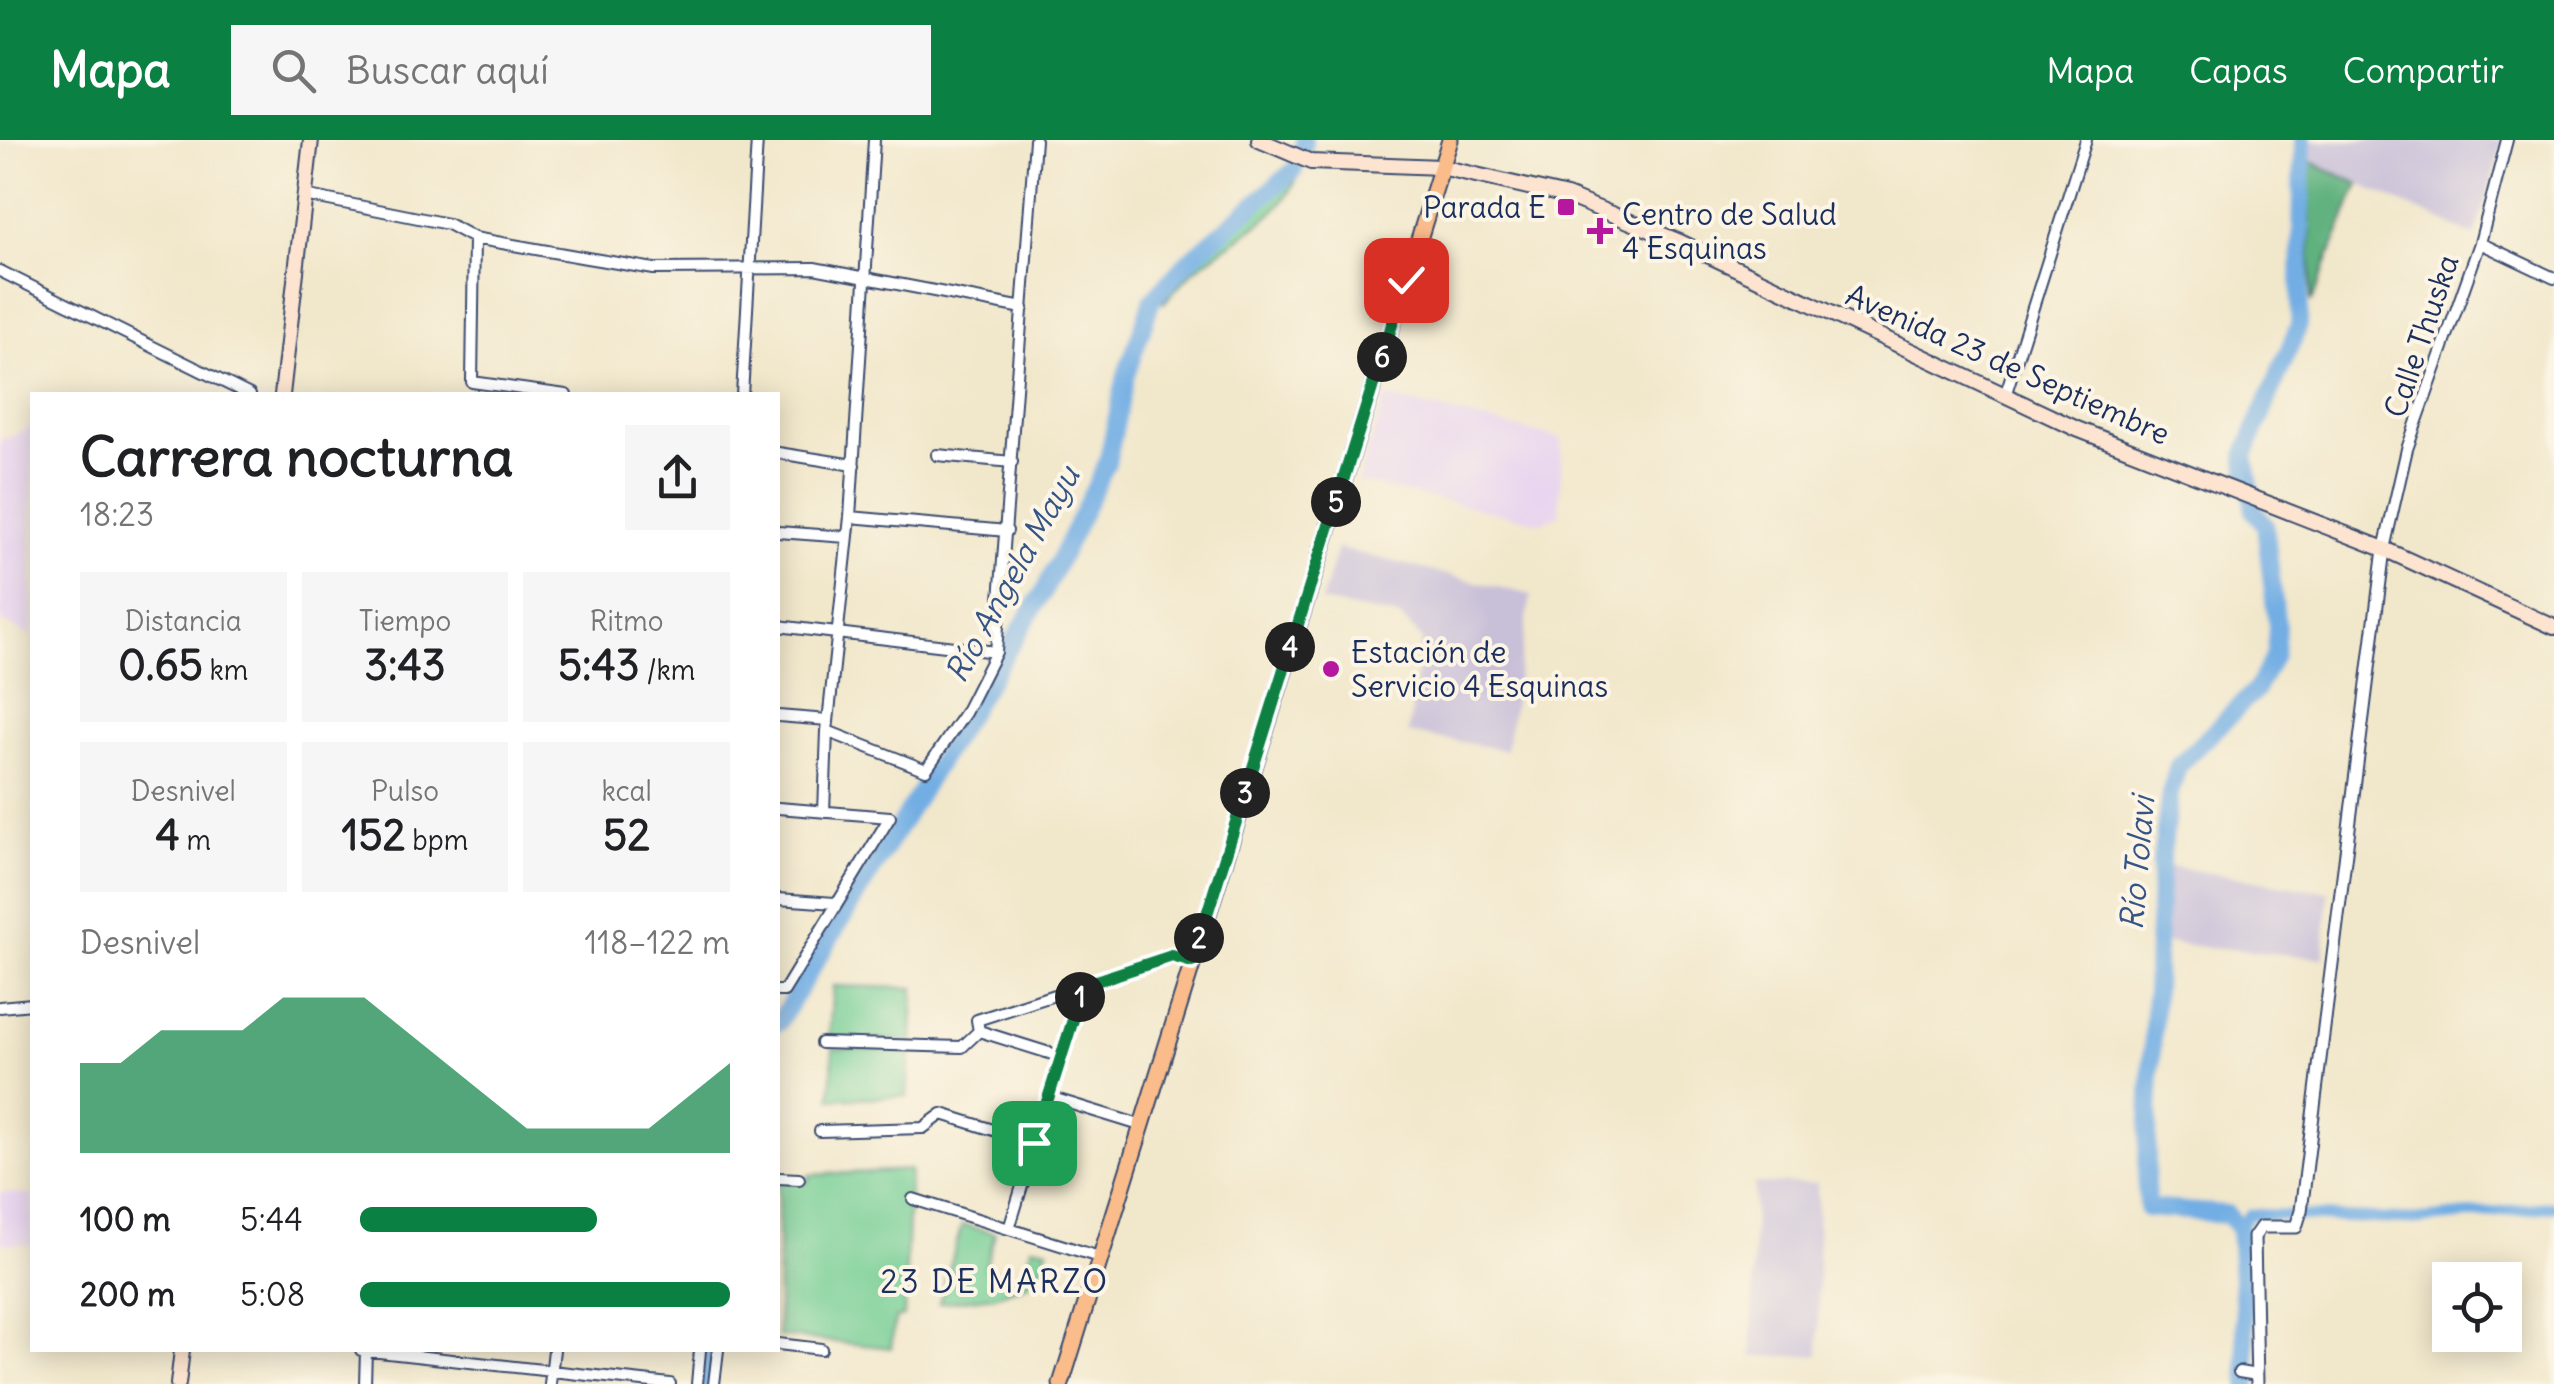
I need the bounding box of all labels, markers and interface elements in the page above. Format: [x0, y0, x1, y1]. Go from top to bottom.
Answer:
search box [231, 25, 931, 115]
text: Mapa [50, 40, 171, 100]
icon: search [266, 43, 321, 98]
text: Buscar aquí [346, 47, 549, 94]
text: Mapa [2046, 48, 2134, 92]
text: Capas [2189, 48, 2288, 92]
text: Compartir [2343, 48, 2504, 92]
place label: Parada E [1423, 188, 1546, 226]
place label: Centro de Salud 4 Esquinas [1622, 195, 1837, 267]
marker: Parada E [1555, 196, 1577, 218]
marker: Centro de Salud 4 Esquinas [1587, 218, 1613, 244]
pin [1364, 238, 1449, 323]
street label: Calle Thuska [2375, 250, 2467, 422]
icon: check [1379, 253, 1434, 308]
street label: Avenida 23 de Septiembre [1840, 275, 2176, 453]
pin: 6 [1357, 332, 1407, 382]
text: 6 [1374, 339, 1390, 375]
text: Carrera nocturna [80, 422, 513, 491]
button: share [625, 425, 730, 530]
water label: Río Angela Mayu [936, 457, 1089, 689]
pin: 5 [1311, 477, 1361, 527]
text: 5 [1328, 484, 1344, 520]
text: 18:23 [80, 494, 154, 535]
text: Distancia [125, 603, 242, 639]
text: Tiempo [359, 603, 451, 639]
text: Ritmo [590, 603, 664, 639]
pin: 4 [1265, 622, 1315, 672]
text: 4 [1282, 629, 1298, 665]
place label: Estación de Servicio 4 Esquinas [1351, 633, 1608, 705]
text: 0.65 [118, 639, 203, 691]
text: 3:43 [364, 639, 446, 691]
text: 5:43 [558, 639, 640, 691]
text: km [203, 652, 248, 688]
text: /km [640, 652, 695, 688]
marker: Estación de Servicio 4 Esquinas [1320, 658, 1342, 680]
pin: 3 [1220, 768, 1270, 818]
text: Desnivel [131, 773, 236, 809]
text: Pulso [371, 773, 439, 809]
text: kcal [601, 773, 652, 809]
text: 3 [1237, 775, 1253, 811]
water label: Río Tolavi [2111, 791, 2164, 931]
text: 4 [156, 809, 180, 861]
text: 152 [342, 809, 406, 861]
text: 52 [603, 809, 650, 861]
text: m [180, 822, 211, 858]
text: bpm [406, 822, 468, 858]
pin: 2 [1174, 913, 1224, 963]
text: 2 [1191, 920, 1207, 956]
text: Desnivel [80, 922, 200, 963]
text: 118–122 m [585, 922, 730, 963]
pin: 1 [1055, 972, 1105, 1022]
text: 1 [1074, 979, 1086, 1015]
pin [992, 1101, 1077, 1186]
icon: arrive [1007, 1116, 1062, 1171]
text: 100 m [80, 1199, 171, 1240]
text: 5:44 [240, 1199, 303, 1240]
district label: 23 DE MARZO [880, 1261, 1110, 1302]
map controls [2432, 1262, 2522, 1352]
button: locate [2432, 1262, 2522, 1352]
text: 200 m [80, 1274, 175, 1315]
text: 5:08 [240, 1274, 305, 1315]

